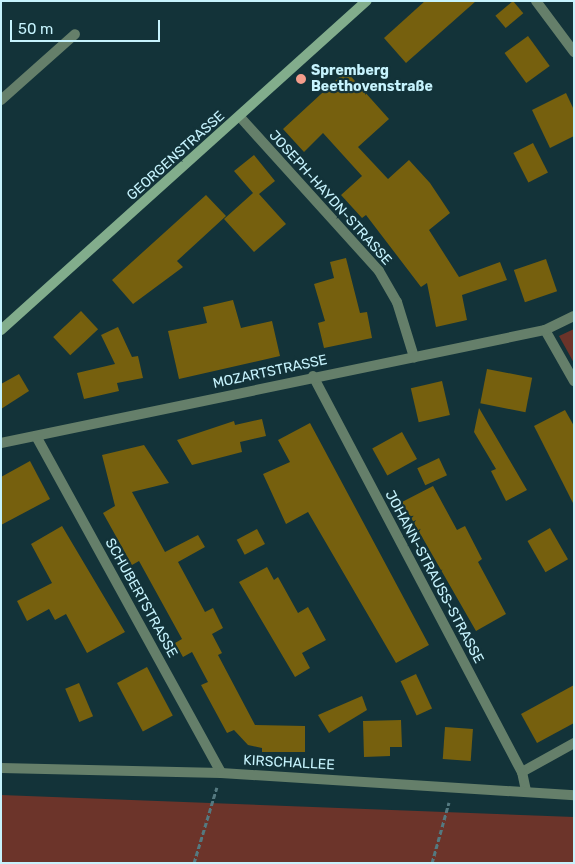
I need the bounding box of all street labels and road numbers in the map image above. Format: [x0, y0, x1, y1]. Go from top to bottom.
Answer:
street label: GEORGENSTRASSE [124, 108, 228, 204]
street label: JOSEPH-HAYDN-STRASSE [265, 127, 395, 269]
street label: MOZARTSTRASSE [211, 352, 329, 392]
street label: JOHANN-STRAUSS-STRASSE [381, 488, 487, 666]
street label: SCHUBERTSTRASSE [101, 535, 181, 661]
street label: KIRSCHALLEE [243, 752, 335, 774]

